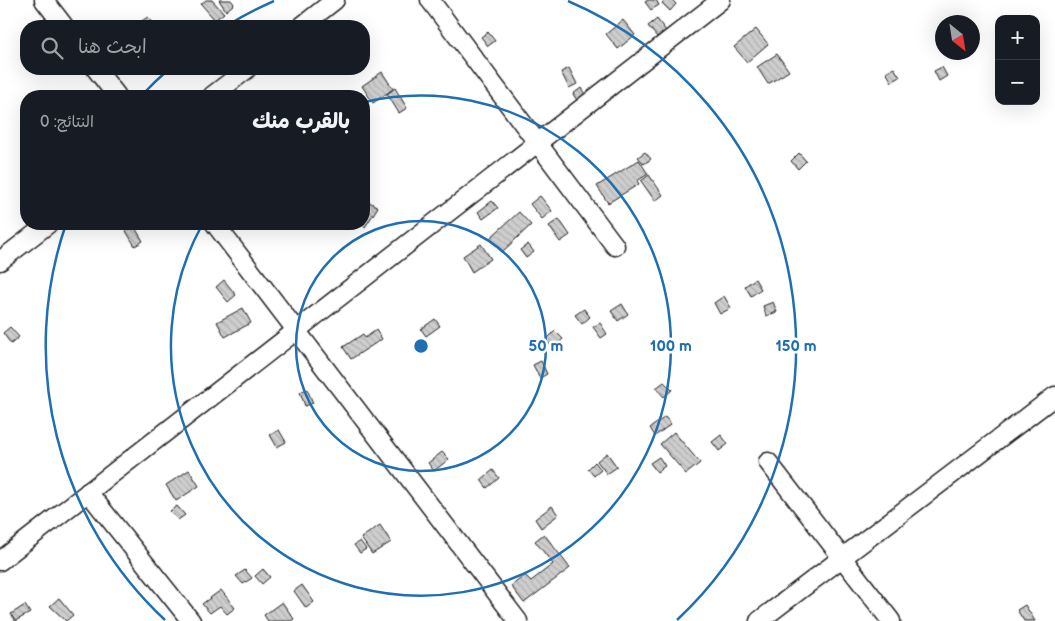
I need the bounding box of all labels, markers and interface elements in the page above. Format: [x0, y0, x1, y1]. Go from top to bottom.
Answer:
north arrow [935, 15, 980, 60]
map controls [995, 15, 1040, 105]
button: + [995, 15, 1040, 60]
search box [20, 20, 370, 75]
icon: search [38, 34, 66, 62]
text: ابحث هنا [78, 36, 147, 59]
button: − [995, 60, 1040, 105]
text: بالقرب منك [252, 109, 350, 134]
text: النتائج: 0 [40, 113, 94, 132]
centre of rings [412, 337, 430, 355]
text: 50 m [529, 337, 564, 356]
text: 100 m [650, 337, 692, 356]
text: 150 m [775, 337, 817, 356]

